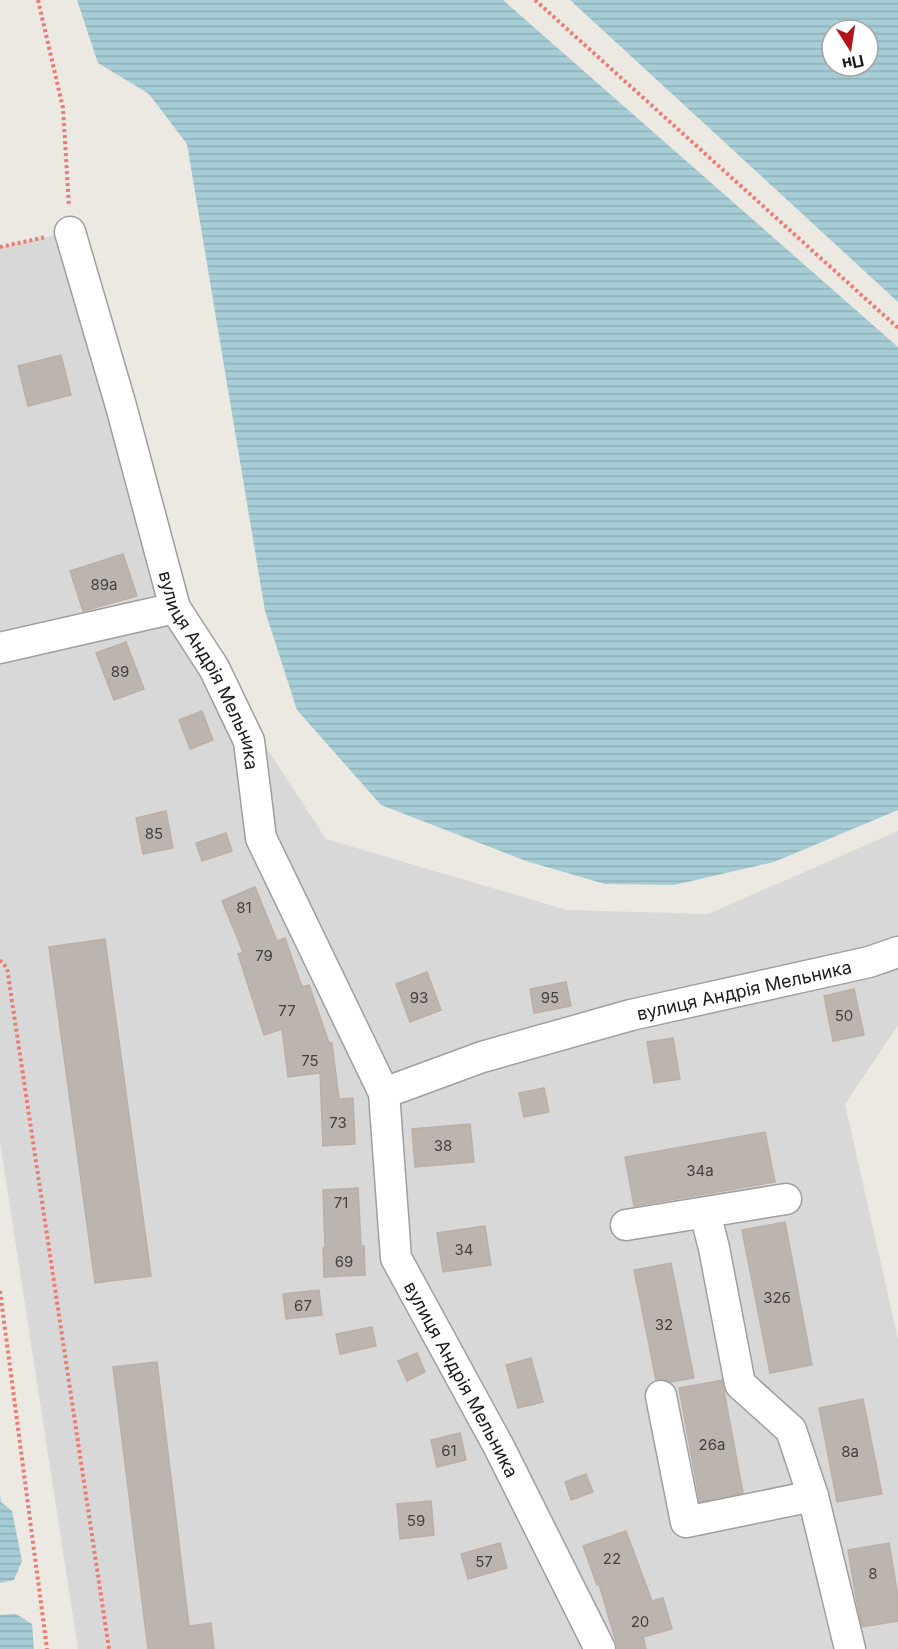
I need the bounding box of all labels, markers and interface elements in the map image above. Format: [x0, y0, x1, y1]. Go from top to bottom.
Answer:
north arrow [820, 18, 880, 78]
text: Пн [840, 51, 866, 75]
street label: вулиця Андрія Мельника [155, 568, 263, 771]
house number: 89а [90, 575, 118, 594]
house number: 89 [111, 662, 129, 681]
house number: 85 [145, 824, 163, 843]
house number: 81 [236, 898, 252, 917]
house number: 79 [255, 946, 273, 965]
street label: вулиця Андрія Мельника [635, 956, 853, 1024]
house number: 93 [410, 988, 428, 1007]
house number: 95 [541, 988, 559, 1007]
house number: 77 [278, 1001, 296, 1020]
house number: 50 [835, 1006, 853, 1025]
house number: 75 [301, 1051, 319, 1070]
house number: 73 [329, 1113, 347, 1132]
house number: 38 [434, 1136, 452, 1155]
house number: 34а [686, 1161, 714, 1180]
house number: 71 [334, 1193, 348, 1212]
house number: 34 [455, 1240, 473, 1259]
house number: 69 [335, 1252, 353, 1271]
street label: вулиця Андрія Мельника [400, 1278, 523, 1481]
house number: 32б [763, 1288, 791, 1307]
house number: 67 [294, 1296, 312, 1315]
house number: 32 [655, 1315, 673, 1334]
house number: 26а [699, 1435, 725, 1454]
house number: 61 [441, 1441, 457, 1460]
house number: 8а [841, 1442, 859, 1461]
house number: 59 [407, 1511, 425, 1530]
house number: 22 [603, 1549, 621, 1568]
house number: 57 [475, 1552, 493, 1571]
house number: 8 [868, 1564, 878, 1583]
house number: 20 [631, 1612, 649, 1631]

